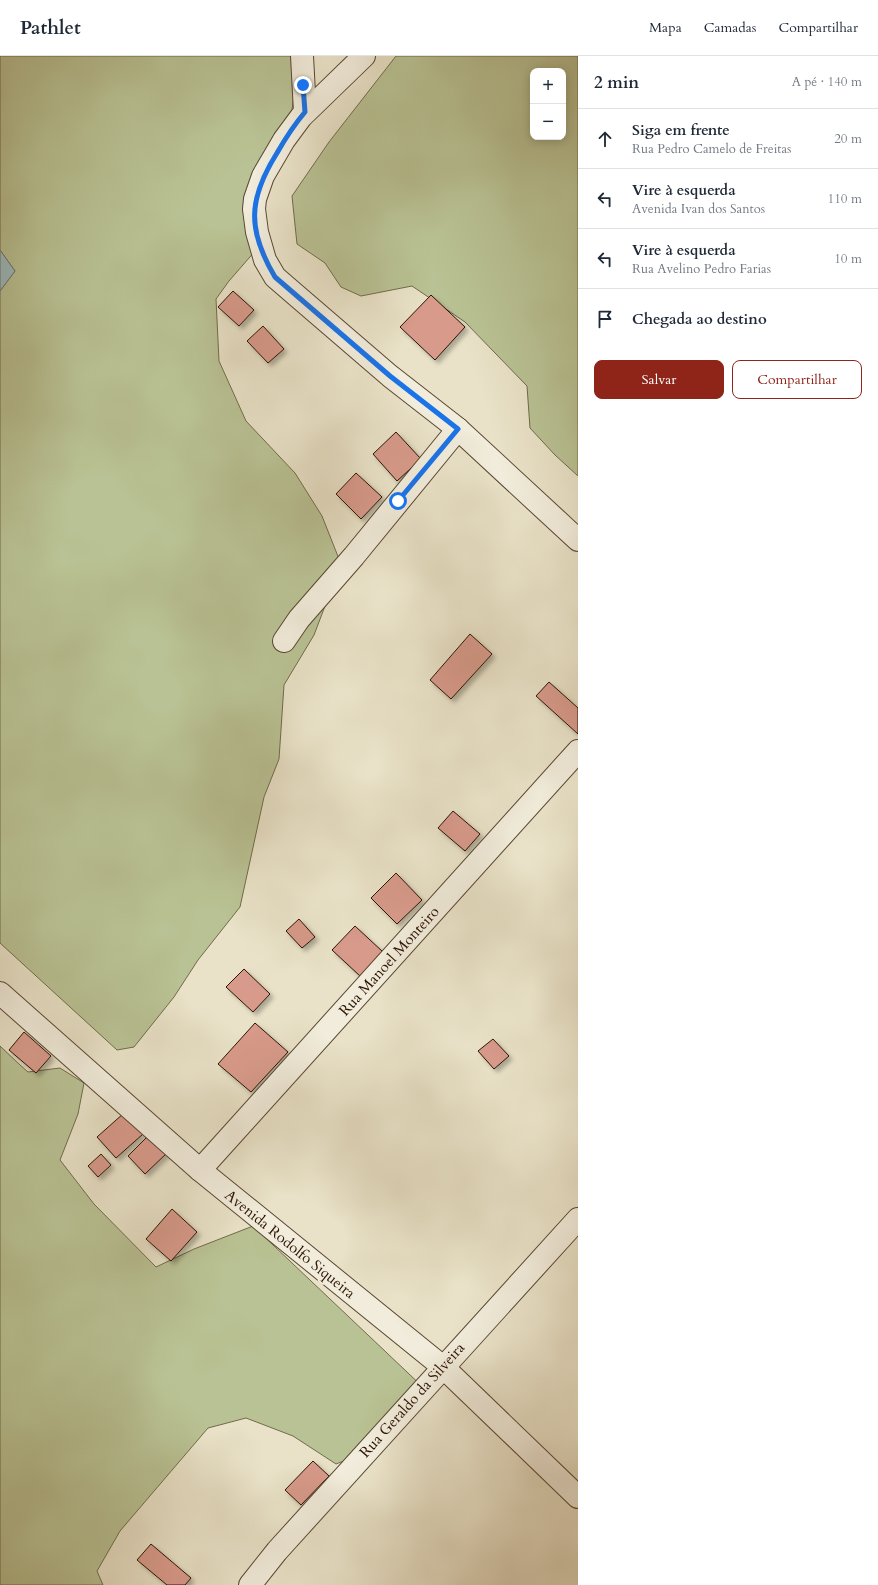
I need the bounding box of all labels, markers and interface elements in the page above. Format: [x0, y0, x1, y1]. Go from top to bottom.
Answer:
text: Pathlet [20, 15, 81, 41]
text: Mapa [649, 18, 682, 37]
text: Camadas [704, 18, 757, 37]
text: Compartilhar [779, 18, 858, 37]
map controls [530, 68, 566, 140]
button: + [530, 68, 566, 104]
text: 2 min [594, 71, 639, 94]
text: A pé · 140 m [792, 73, 862, 91]
route end [294, 76, 312, 94]
button: − [530, 104, 566, 140]
text: Siga em frente [632, 120, 730, 140]
icon: ahead [594, 128, 616, 150]
text: 20 m [834, 130, 862, 148]
text: Rua Pedro Camelo de Freitas [632, 140, 791, 158]
text: Vire à esquerda [632, 180, 736, 200]
icon: left [594, 188, 616, 210]
text: 110 m [828, 190, 862, 208]
text: Avenida Ivan dos Santos [632, 200, 765, 218]
text: Vire à esquerda [632, 240, 736, 260]
icon: left [594, 248, 616, 270]
text: 10 m [834, 250, 862, 268]
text: Rua Avelino Pedro Farias [632, 260, 771, 278]
icon: arrive [594, 308, 616, 330]
text: Chegada ao destino [632, 309, 767, 329]
button: Salvar [594, 360, 724, 399]
button: Compartilhar [732, 360, 862, 399]
route start [389, 492, 407, 510]
street label: Rua Manoel Monteiro [334, 902, 444, 1020]
street label: Avenida Rodolfo Siqueira [221, 1185, 360, 1303]
street label: Rua Geraldo da Silveira [355, 1338, 469, 1462]

